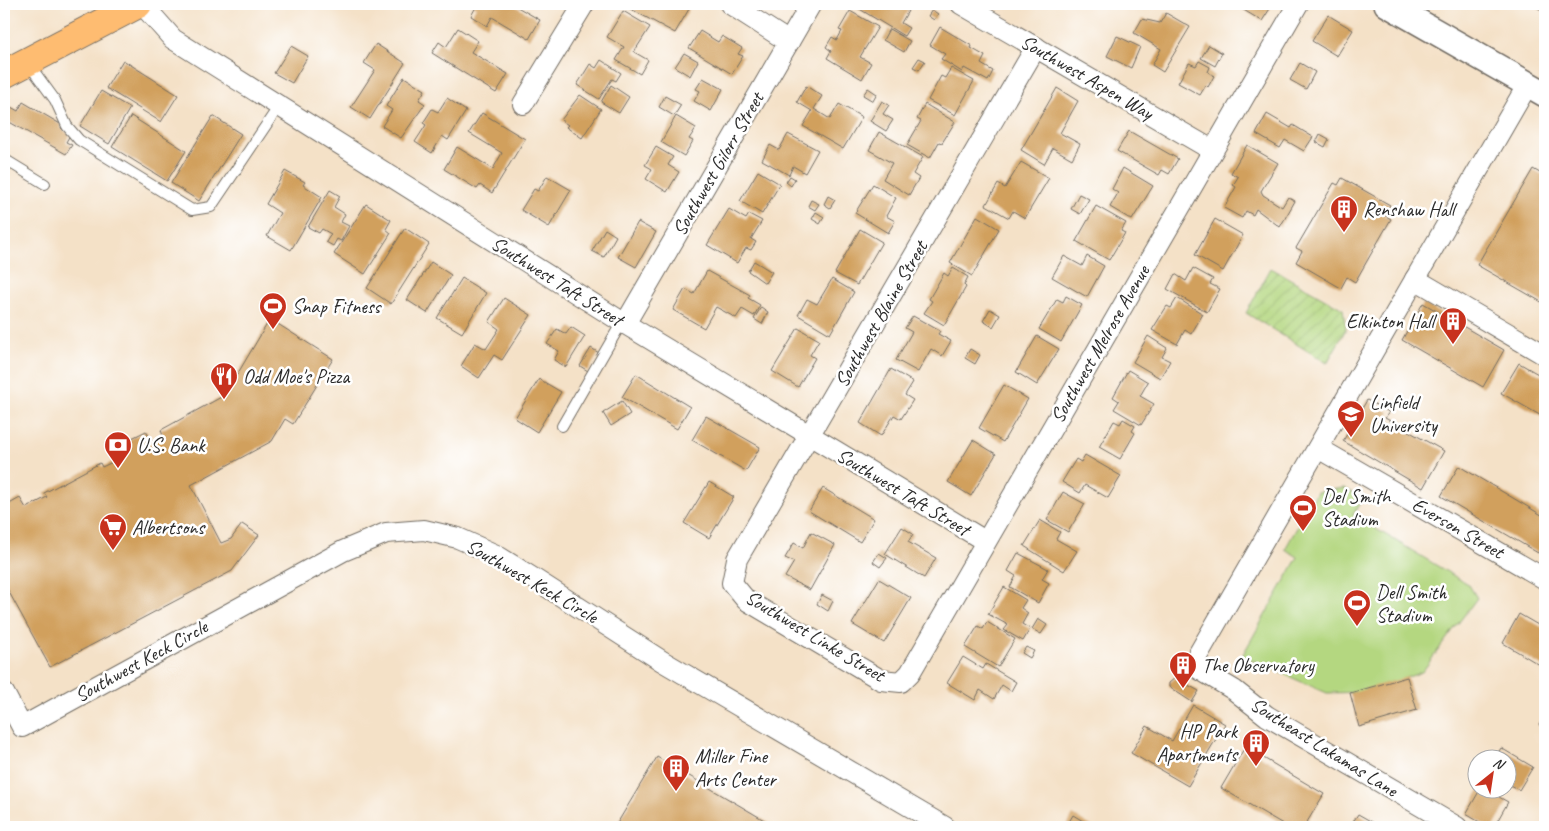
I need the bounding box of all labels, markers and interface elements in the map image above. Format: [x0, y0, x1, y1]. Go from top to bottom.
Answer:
street label: Southwest Aspen Way [1016, 29, 1160, 126]
street label: Southwest Gilorr Street [667, 86, 770, 240]
building icon: Renshaw Hall [1329, 194, 1359, 233]
place label: Renshaw Hall [1363, 197, 1458, 222]
street label: Southwest Taft Street [487, 231, 630, 333]
street label: Southwest Blaine Street [829, 234, 934, 392]
street label: Southwest Melrose Avenue [1045, 260, 1156, 427]
sports icon: Snap Fitness [258, 291, 288, 330]
place label: Snap Fitness [292, 294, 382, 319]
building icon: Elkinton Hall [1438, 306, 1468, 345]
place label: Elkinton Hall [1346, 309, 1438, 334]
restaurant icon: Odd Moe's Pizza [209, 361, 239, 400]
place label: Odd Moe's Pizza [243, 364, 351, 389]
place label: Linfield University [1370, 390, 1439, 438]
school or university icon: Linfield University [1336, 399, 1366, 438]
bank icon: U.S. Bank [103, 430, 133, 469]
place label: U.S. Bank [137, 433, 206, 458]
street label: Southwest Taft Street [832, 443, 977, 543]
place label: Del Smith Stadium [1322, 484, 1392, 532]
street label: Everson Street [1408, 492, 1510, 565]
sports icon: Del Smith Stadium [1288, 493, 1318, 532]
supermarket icon: Albertsons [98, 512, 128, 551]
place label: Albertsons [132, 515, 206, 540]
street label: Southwest Keck Circle [462, 533, 604, 630]
place label: Dell Smith Stadium [1376, 580, 1447, 628]
street label: Southwest Linke Street [741, 585, 891, 689]
sports icon: Dell Smith Stadium [1342, 588, 1372, 627]
street label: Southwest Keck Circle [70, 613, 213, 708]
building icon: The Observatory [1168, 650, 1198, 689]
place label: The Observatory [1202, 653, 1315, 678]
street label: Southeast Lakamas Lane [1246, 692, 1404, 803]
place label: HP Park Apartments [1157, 719, 1239, 767]
building icon: HP Park Apartments [1241, 728, 1271, 767]
place label: Miller Fine Arts Center [695, 744, 777, 792]
north arrow [1466, 748, 1516, 798]
building icon: Miller Fine Arts Center [661, 753, 691, 792]
text: N [1490, 754, 1508, 774]

